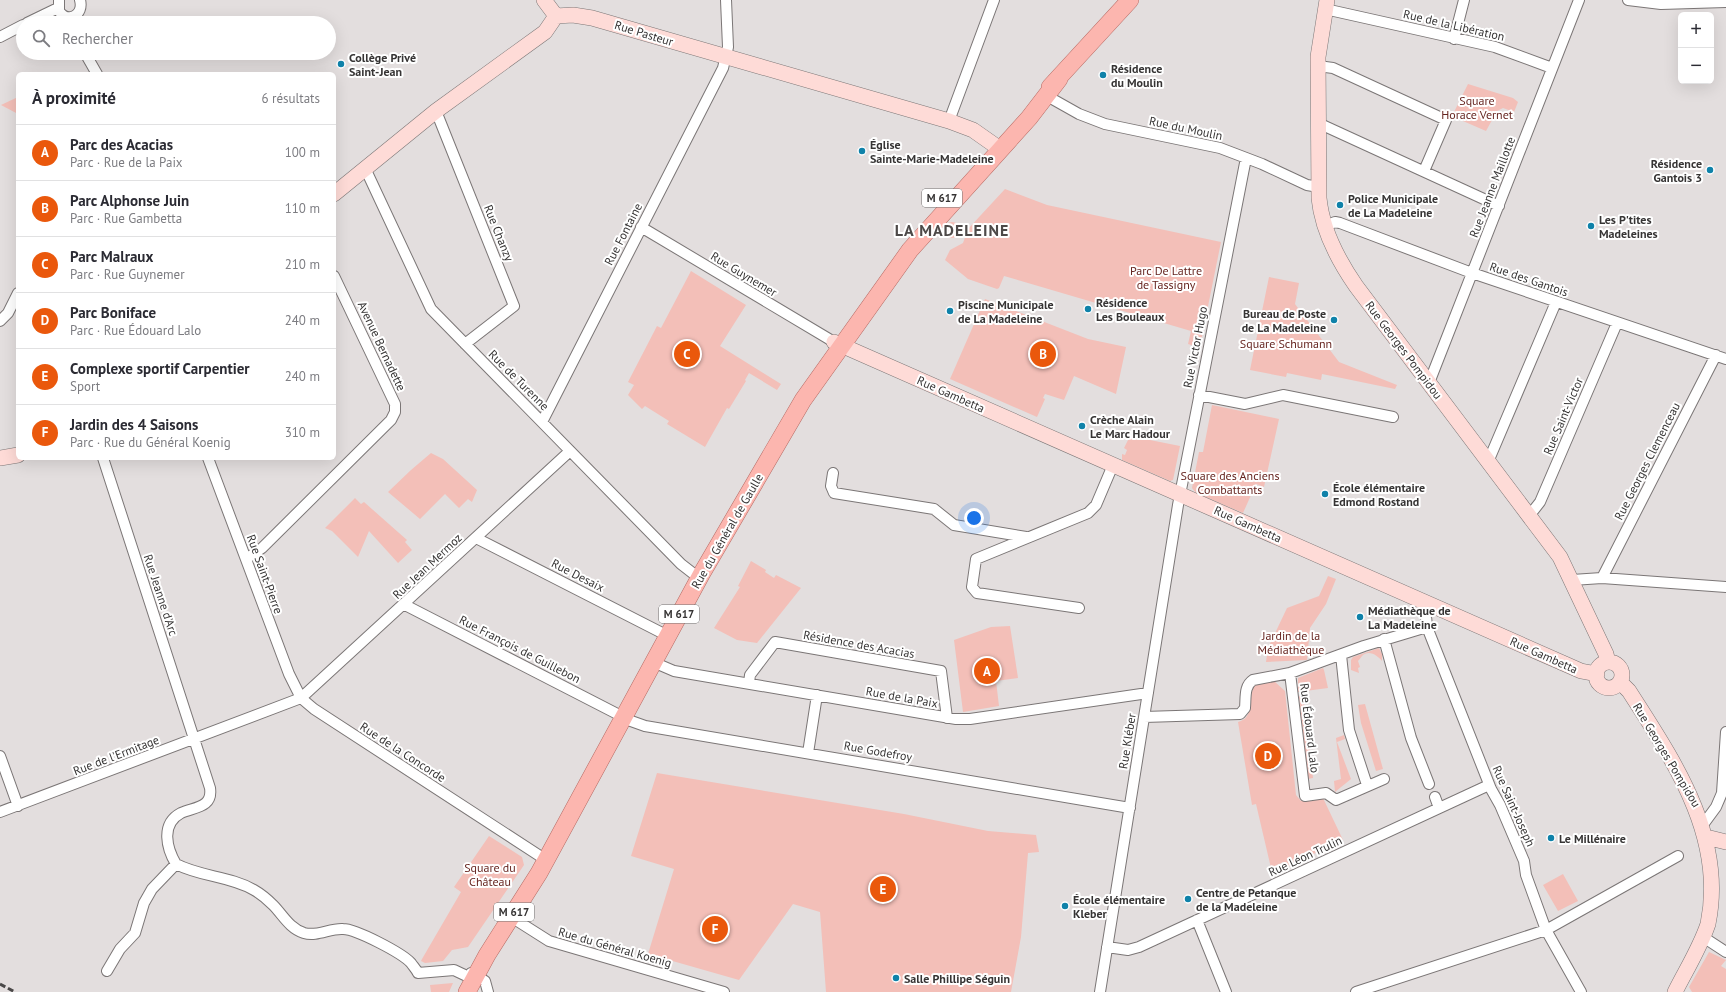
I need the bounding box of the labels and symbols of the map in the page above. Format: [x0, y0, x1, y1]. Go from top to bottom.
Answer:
street label: Rue de la Libération [1402, 6, 1506, 44]
street label: Rue Pasteur [613, 17, 675, 49]
place label: Collège Privé Saint-Jean [349, 50, 416, 79]
marker: Collège Privé Saint-Jean [336, 59, 346, 69]
place label: Résidence du Moulin [1111, 61, 1163, 90]
marker: Résidence du Moulin [1098, 70, 1108, 80]
park label: Square Horace Vernet [1441, 93, 1513, 122]
street label: Rue du Moulin [1148, 113, 1224, 143]
street label: Rue Jeanne Maillotte [1466, 134, 1518, 240]
place label: Église Sainte-Marie-Madeleine [870, 137, 994, 166]
marker: Église Sainte-Marie-Madeleine [857, 146, 867, 156]
place label: Résidence Gantois 3 [1651, 156, 1702, 185]
marker: Résidence Gantois 3 [1705, 165, 1715, 175]
road number: M 617 [922, 189, 962, 207]
place label: Police Municipale de La Madeleine [1348, 191, 1438, 220]
street label: Rue Fontaine [601, 200, 645, 268]
marker: Police Municipale de La Madeleine [1335, 200, 1345, 210]
street label: Rue Chanzy [481, 203, 517, 264]
place label: Les P'tites Madeleines [1599, 212, 1658, 241]
district label: LA MADELEINE [895, 220, 1009, 240]
marker: Les P'tites Madeleines [1586, 221, 1596, 231]
street label: Rue Guynemer [708, 248, 780, 300]
street label: Rue des Gantois [1488, 259, 1570, 299]
park label: Parc De Lattre de Tassigny [1130, 263, 1202, 292]
place label: Résidence Les Bouleaux [1096, 295, 1165, 324]
place label: Piscine Municipale de La Madeleine [958, 297, 1054, 326]
street label: Rue Georges Pompidou [1362, 298, 1446, 402]
street label: Avenue Bernadette [355, 299, 409, 393]
marker: Résidence Les Bouleaux [1083, 304, 1093, 314]
street label: Rue Victor Hugo [1180, 305, 1210, 389]
marker: Piscine Municipale de La Madeleine [945, 306, 955, 316]
place label: Bureau de Poste de La Madeleine [1242, 306, 1326, 335]
marker: Bureau de Poste de La Madeleine [1329, 315, 1339, 325]
park label: Square Schumann [1240, 336, 1332, 351]
pin: C [674, 339, 700, 369]
pin: B [1030, 339, 1056, 369]
street label: Rue de Turenne [486, 347, 552, 413]
street label: Rue Gambetta [915, 372, 987, 416]
street label: Rue Saint-Victor [1540, 375, 1586, 457]
street label: Rue Georges Clemenceau [1611, 400, 1683, 522]
place label: Crèche Alain Le Marc Hadour [1090, 412, 1171, 441]
marker: Crèche Alain Le Marc Hadour [1077, 421, 1087, 431]
park label: Square des Anciens Combattants [1181, 468, 1279, 497]
street label: Rue du Général de Gaulle [688, 471, 766, 591]
place label: École élémentaire Edmond Rostand [1333, 480, 1425, 509]
marker: École élémentaire Edmond Rostand [1320, 489, 1330, 499]
street label: Rue Gambetta [1212, 502, 1284, 546]
your location [964, 508, 984, 528]
street label: Rue Jean Mermoz [389, 530, 465, 602]
street label: Rue Saint-Pierre [244, 532, 286, 616]
street label: Rue Jeanne d'Arc [141, 552, 181, 638]
street label: Rue Desaix [549, 555, 607, 595]
place label: Médiathèque de La Madeleine [1368, 603, 1451, 632]
road number: M 617 [659, 605, 699, 623]
street label: Rue François de Guillebon [457, 612, 583, 686]
marker: Médiathèque de La Madeleine [1355, 612, 1365, 622]
street label: Résidence des Acacias [802, 627, 916, 661]
park label: Jardin de la Médiathèque [1258, 628, 1324, 657]
street label: Rue Gambetta [1508, 633, 1580, 677]
pin: A [974, 656, 1000, 686]
street label: Rue Édouard Lalo [1297, 682, 1323, 774]
street label: Rue de la Paix [865, 683, 939, 711]
street label: Rue Georges Pompidou [1630, 700, 1704, 810]
street label: Rue Kléber [1115, 712, 1139, 770]
street label: Rue de la Concorde [357, 719, 449, 785]
street label: Rue de l'Ermitage [71, 732, 161, 778]
street label: Rue Godefroy [843, 738, 914, 764]
pin: D [1255, 741, 1281, 771]
street label: Rue Saint-Joseph [1489, 763, 1539, 849]
place label: Le Millénaire [1559, 831, 1626, 846]
street label: Rue Léon Trulin [1266, 832, 1344, 880]
marker: Le Millénaire [1546, 833, 1556, 843]
park label: Square du Château [464, 860, 516, 889]
pin: E [870, 874, 896, 904]
place label: Centre de Petanque de la Madeleine [1196, 885, 1296, 914]
place label: École élémentaire Kleber [1073, 892, 1165, 921]
marker: Centre de Petanque de la Madeleine [1183, 894, 1193, 904]
marker: École élémentaire Kleber [1060, 901, 1070, 911]
road number: M 617 [494, 903, 534, 921]
pin: F [702, 914, 728, 944]
street label: Rue du Général Koenig [557, 924, 673, 970]
place label: Salle Phillipe Séguin [904, 971, 1010, 986]
marker: Salle Phillipe Séguin [891, 973, 901, 983]

